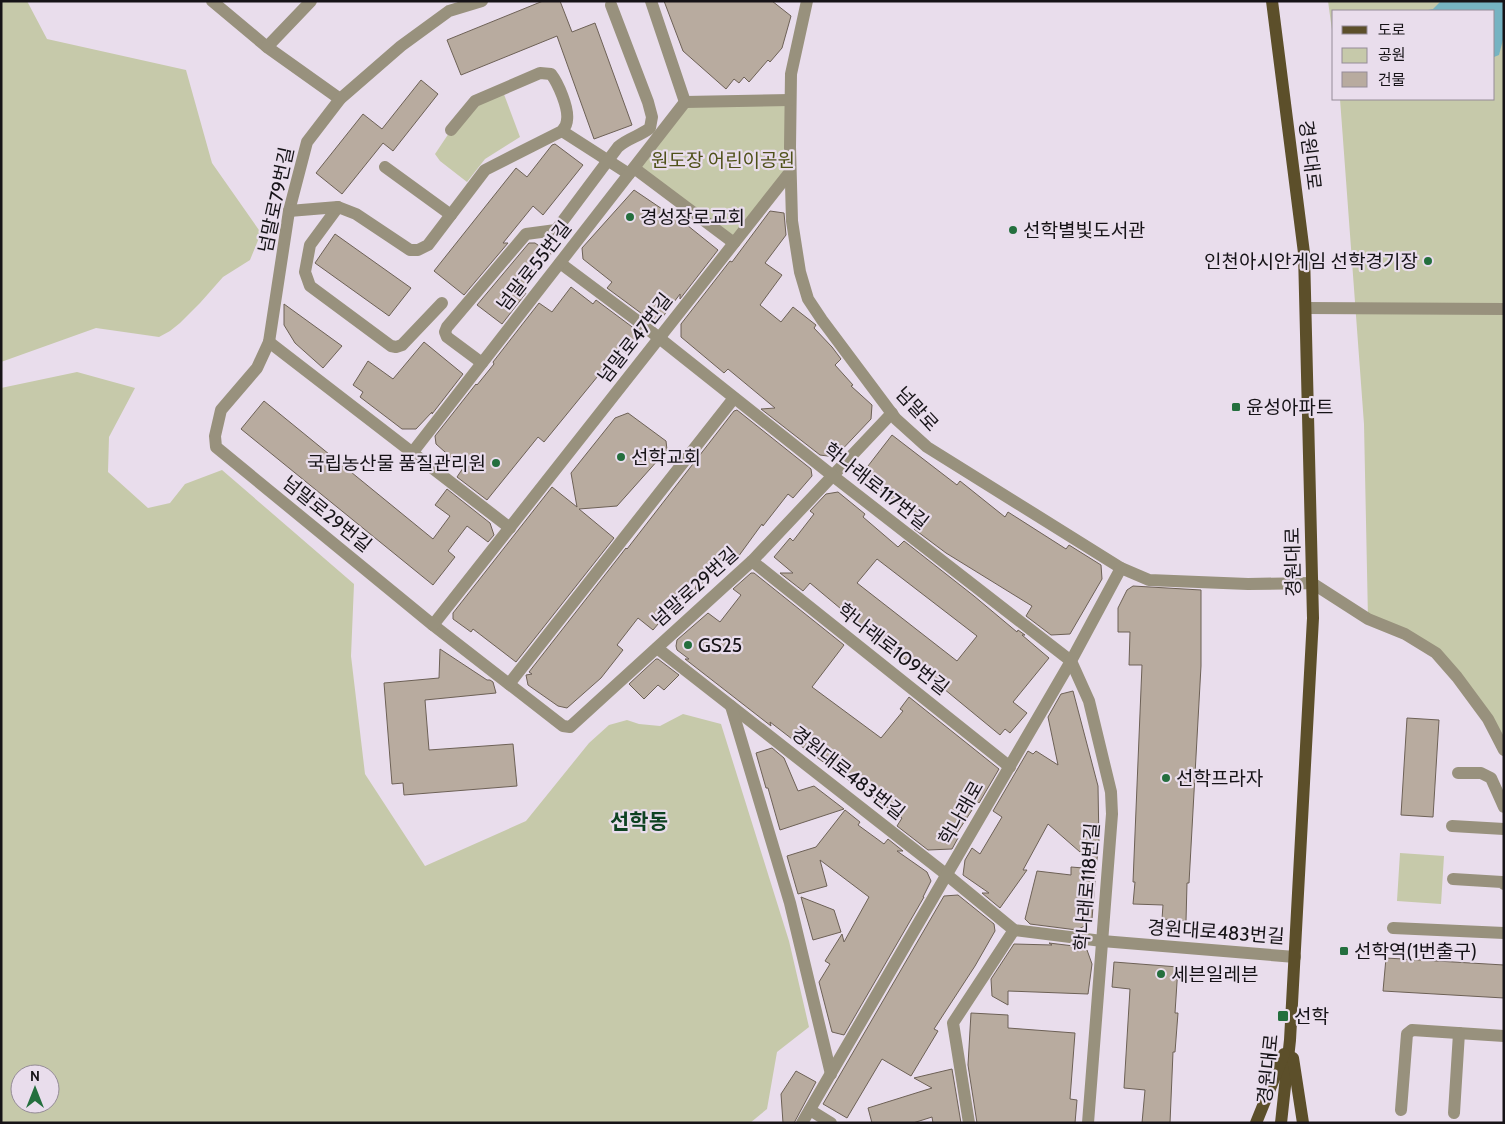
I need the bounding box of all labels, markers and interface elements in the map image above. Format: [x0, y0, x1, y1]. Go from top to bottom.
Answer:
legend [1332, 10, 1495, 100]
text: 도로 [1378, 21, 1406, 39]
text: 공원 [1378, 46, 1406, 64]
text: 건물 [1378, 71, 1406, 89]
street label: 경원대로 [1294, 119, 1326, 191]
street label: 넘말로79번길 [254, 145, 298, 255]
park label: 원도장 어린이공원 [651, 149, 795, 172]
place label: 경성장로교회 [640, 206, 745, 229]
marker: 경성장로교회 [624, 211, 636, 223]
street label: 넘말로55번길 [492, 216, 576, 316]
place label: 선학별빛도서관 [1023, 219, 1145, 242]
marker: 선학별빛도서관 [1007, 224, 1019, 236]
place label: 인천아시안게임 선학경기장 [1204, 250, 1418, 273]
marker: 인천아시안게임 선학경기장 [1422, 255, 1434, 267]
street label: 넘말로47번길 [593, 288, 677, 388]
street label: 넘말로 [891, 382, 943, 436]
place label: 윤성아파트 [1246, 396, 1333, 419]
marker: 윤성아파트 [1230, 401, 1242, 413]
street label: 학나래로117번길 [819, 438, 933, 534]
place label: 선학교회 [631, 446, 701, 469]
marker: 선학교회 [615, 451, 627, 463]
place label: 국립농산물 품질관리원 [307, 452, 486, 475]
marker: 국립농산물 품질관리원 [490, 457, 502, 469]
street label: 넘말로29번길 [278, 471, 376, 557]
street label: 경원대로 [1281, 527, 1305, 597]
street label: 넘말로29번길 [647, 542, 743, 632]
street label: 학나래로109번길 [833, 598, 953, 700]
place label: GS25 [698, 634, 742, 657]
marker: GS25 [682, 639, 694, 651]
street label: 경원대로483번길 [787, 722, 909, 824]
place label: 선학프라자 [1176, 767, 1263, 790]
marker: 선학프라자 [1160, 772, 1172, 784]
street label: 학나래로 [934, 777, 988, 849]
district label: 선학동 [610, 809, 668, 834]
street label: 학나래로118번길 [1070, 822, 1104, 952]
street label: 경원대로483번길 [1147, 916, 1285, 948]
place label: 선학역(1번출구) [1354, 940, 1477, 963]
marker: 선학역(1번출구) [1338, 945, 1350, 957]
place label: 세븐일레븐 [1171, 963, 1258, 986]
marker: 세븐일레븐 [1155, 968, 1167, 980]
place label: 선학 [1294, 1005, 1329, 1028]
marker: 선학 [1276, 1009, 1290, 1023]
street label: 경원대로 [1253, 1033, 1283, 1105]
north arrow [10, 1064, 60, 1114]
text: N [30, 1067, 40, 1085]

